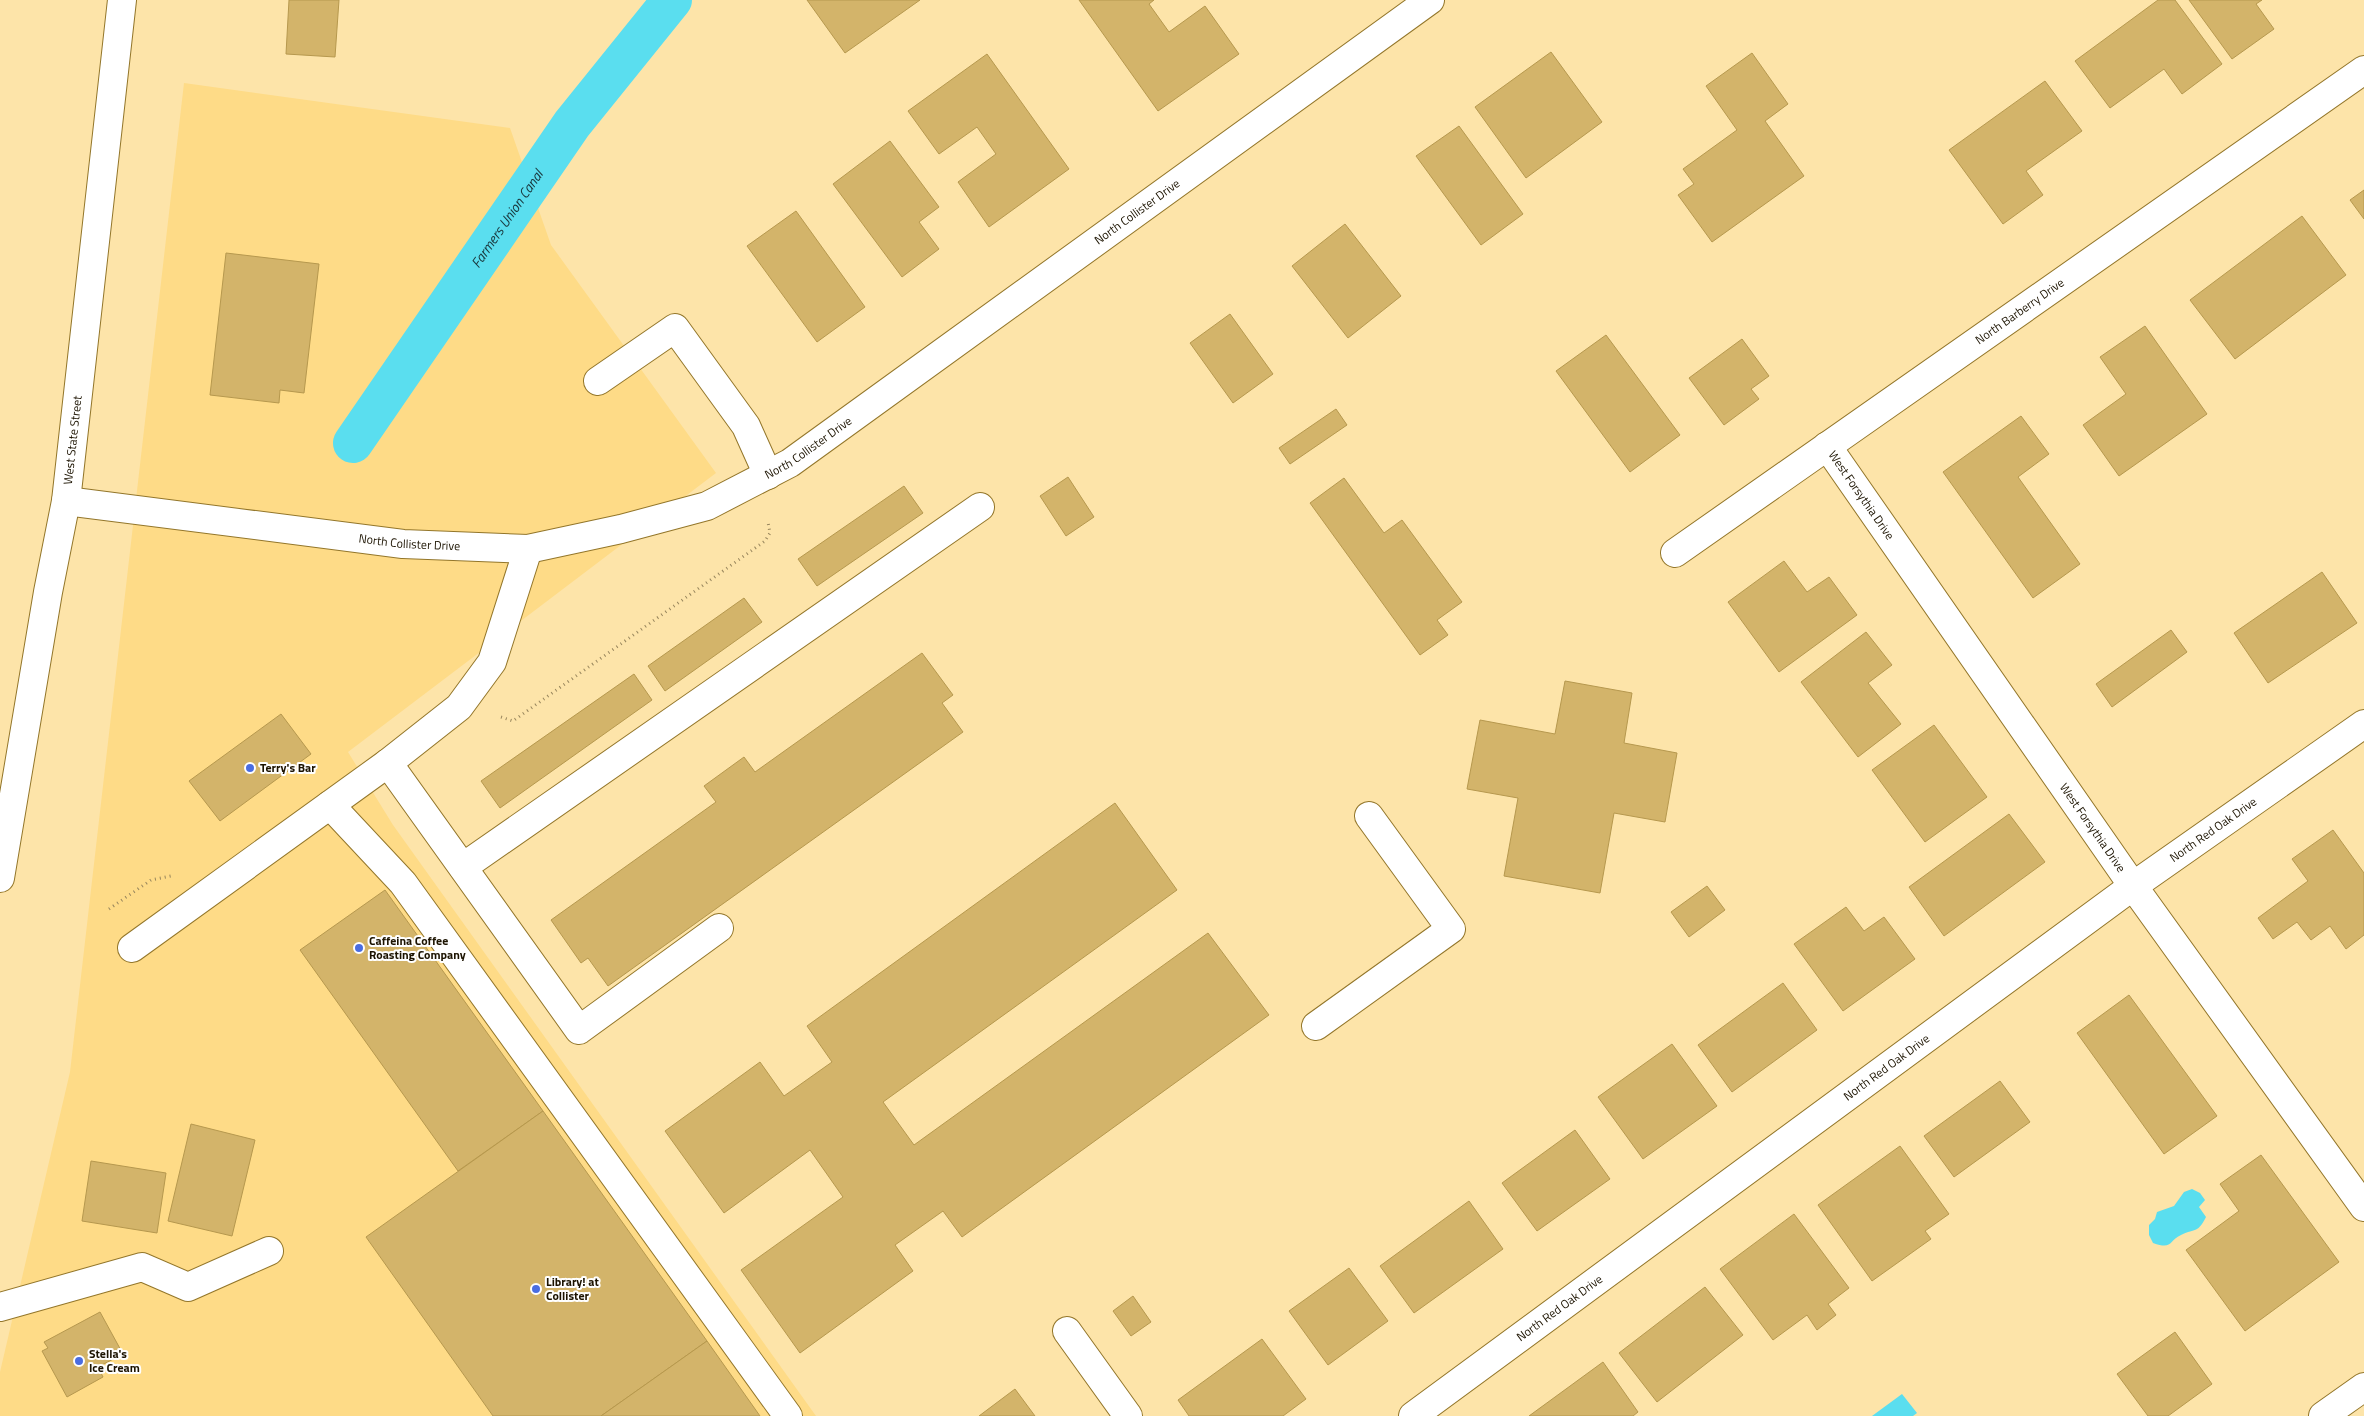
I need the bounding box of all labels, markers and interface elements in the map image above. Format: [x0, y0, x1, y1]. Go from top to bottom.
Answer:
water label: Farmers Union Canal [465, 164, 549, 272]
street label: North Collister Drive [1090, 174, 1184, 249]
street label: North Barberry Drive [1971, 273, 2068, 349]
street label: West State Street [58, 394, 87, 486]
street label: North Collister Drive [761, 411, 856, 484]
street label: West Forsythia Drive [1824, 446, 1899, 544]
street label: North Collister Drive [358, 528, 461, 555]
place label: Terry's Bar [260, 758, 316, 777]
marker: Terry's Bar [244, 762, 256, 774]
street label: West Forsythia Drive [2055, 779, 2131, 876]
street label: North Red Oak Drive [2165, 792, 2260, 867]
place label: Caffeina Coffee Roasting Company [369, 931, 466, 964]
marker: Caffeina Coffee Roasting Company [353, 942, 365, 954]
street label: North Red Oak Drive [1839, 1029, 1933, 1105]
street label: North Red Oak Drive [1512, 1270, 1606, 1346]
place label: Library! at Collister [546, 1272, 599, 1305]
marker: Library! at Collister [530, 1283, 542, 1295]
place label: Stella's Ice Cream [89, 1344, 140, 1377]
marker: Stella's Ice Cream [73, 1355, 85, 1367]

